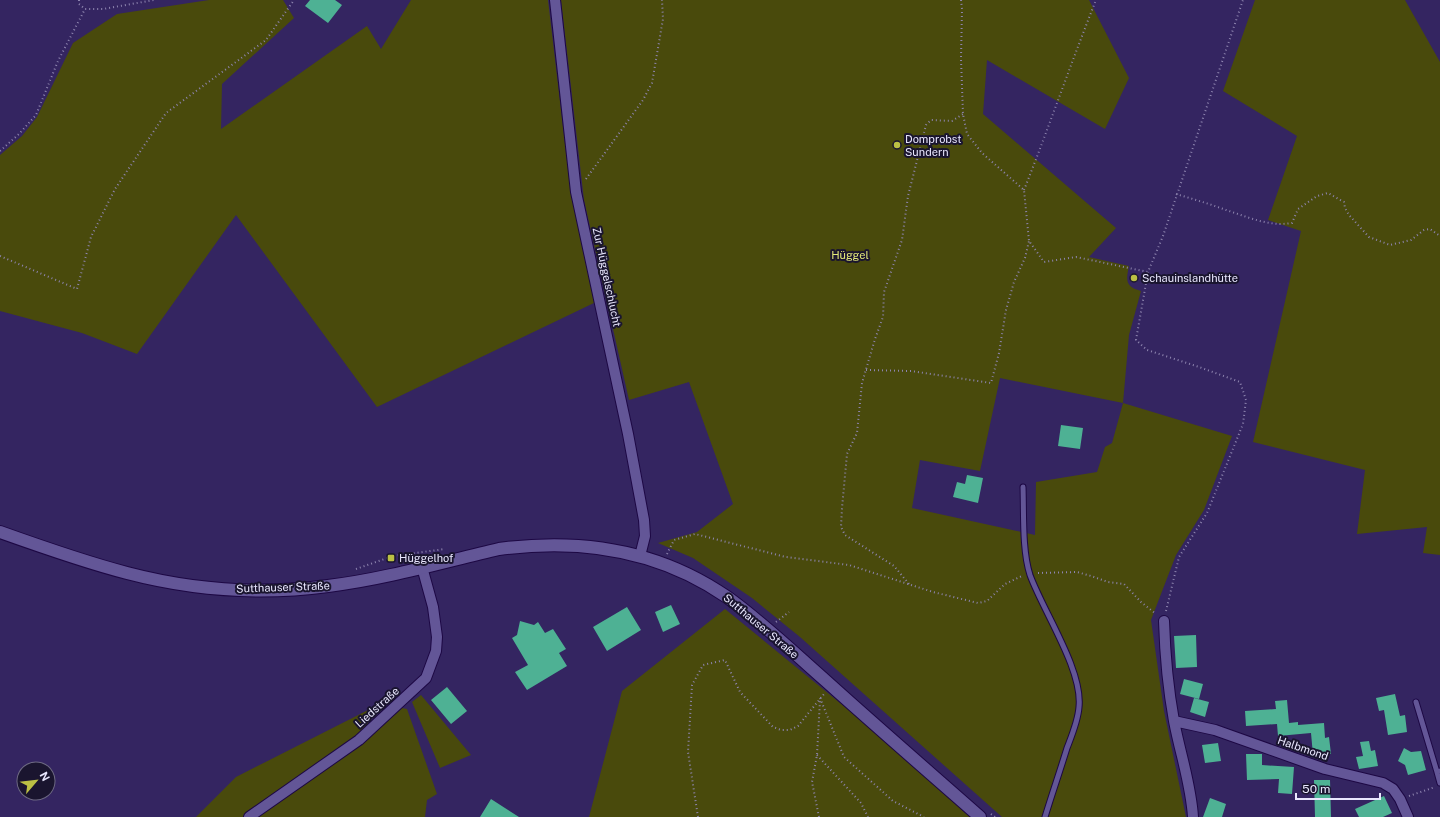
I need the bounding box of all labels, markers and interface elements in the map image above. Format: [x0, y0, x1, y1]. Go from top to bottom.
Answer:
place label: Domprobst Sundern [905, 133, 962, 158]
marker: Domprobst Sundern [892, 140, 902, 150]
street label: Zur Hüggelschlucht [591, 226, 623, 328]
park label: Hüggel [831, 249, 869, 261]
place label: Schauinslandhütte [1142, 272, 1238, 284]
marker: Schauinslandhütte [1129, 273, 1139, 283]
place label: Hüggelhof [399, 552, 454, 564]
marker: Hüggelhof [386, 553, 396, 563]
street label: Sutthauser Straße [236, 579, 330, 595]
street label: Sutthauser Straße [721, 591, 801, 661]
street label: Liedstraße [353, 684, 401, 730]
street label: Halbmond [1276, 734, 1330, 762]
north arrow [16, 761, 56, 801]
text: N [38, 770, 52, 783]
scale bar [1296, 775, 1380, 801]
text: 50 m [1302, 782, 1330, 796]

